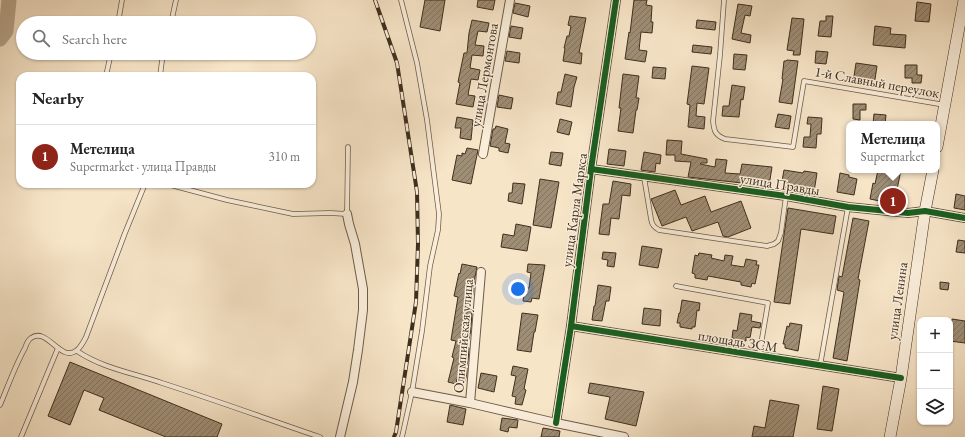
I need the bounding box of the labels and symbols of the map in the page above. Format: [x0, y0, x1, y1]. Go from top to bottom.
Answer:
street label: улица Лермонтова [466, 21, 502, 128]
street label: 1-й Славный переулок [813, 62, 941, 102]
street label: улица Карла Маркса [557, 151, 591, 268]
street label: улица Правды [739, 169, 822, 199]
pin: 1 [880, 186, 906, 216]
street label: улица Ленина [883, 260, 911, 341]
street label: Олимпийская улица [449, 278, 477, 394]
your location [508, 279, 528, 299]
street label: площадь ЗСМ [697, 326, 780, 356]

